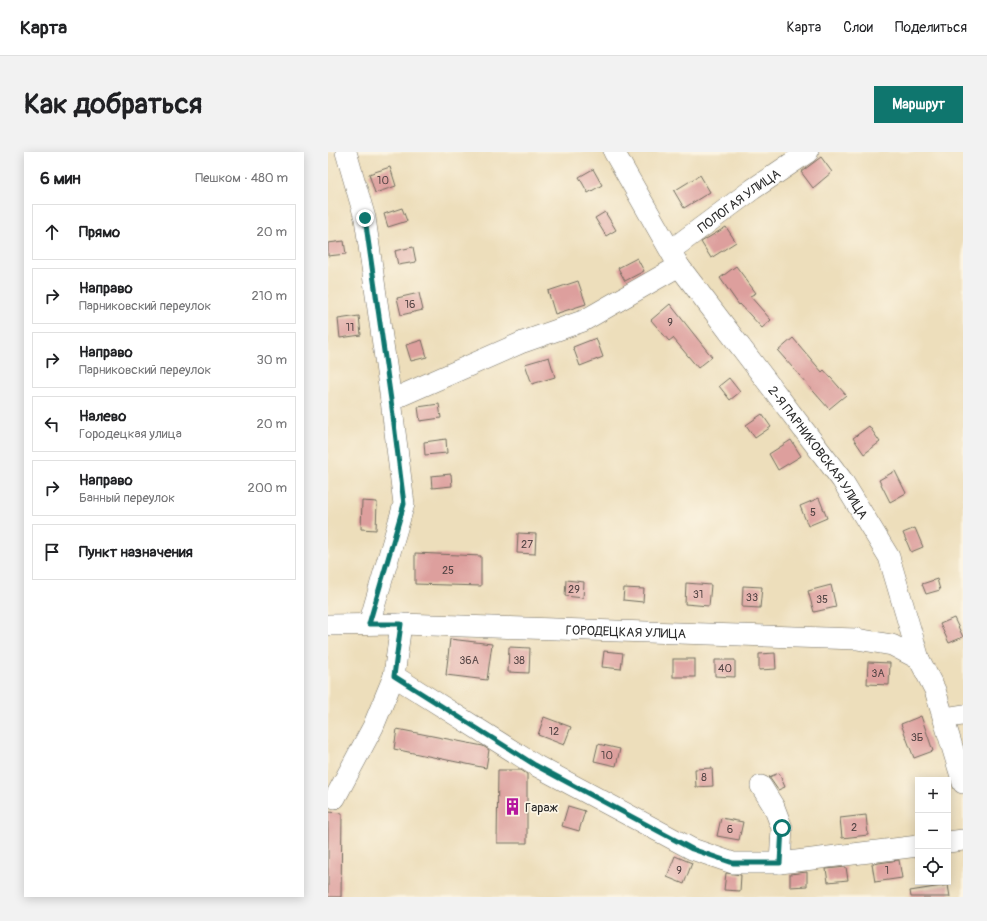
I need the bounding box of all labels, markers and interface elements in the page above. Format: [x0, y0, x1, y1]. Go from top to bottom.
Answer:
text: Карта [20, 16, 67, 40]
text: Карта [787, 19, 821, 36]
text: Слои [843, 19, 873, 36]
text: Поделиться [895, 19, 967, 36]
button: Маршрут [874, 86, 963, 123]
text: Как добраться [24, 87, 202, 122]
street label: ПОЛОГАЯ УЛИЦА [695, 166, 784, 236]
text: 6 мин [40, 168, 81, 189]
text: Пешком · 480 m [195, 170, 288, 186]
house number: 10 [377, 174, 389, 187]
route end [356, 209, 374, 227]
icon: ahead [41, 221, 63, 243]
text: Прямо [79, 223, 120, 242]
text: 20 m [256, 224, 287, 240]
text: Направо [79, 279, 133, 298]
icon: right [41, 285, 63, 307]
text: 210 m [251, 288, 287, 304]
text: Парниковский переулок [79, 298, 211, 314]
house number: 16 [405, 298, 415, 311]
house number: 9 [667, 316, 673, 329]
house number: 11 [346, 321, 354, 334]
text: Направо [79, 343, 133, 362]
icon: right [41, 349, 63, 371]
text: 30 m [257, 352, 287, 368]
text: Парниковский переулок [79, 362, 211, 378]
street label: 2-Я ПАРНИКОВСКАЯ УЛИЦА [764, 383, 871, 523]
text: Налево [79, 407, 126, 426]
icon: left [41, 413, 63, 435]
text: 20 m [256, 416, 287, 432]
text: Городецкая улица [79, 426, 182, 442]
text: Направо [79, 471, 133, 490]
icon: right [41, 477, 63, 499]
text: 200 m [248, 480, 287, 496]
text: Банный переулок [79, 490, 175, 506]
house number: 5 [810, 506, 816, 519]
house number: 27 [521, 538, 533, 551]
icon: arrive [41, 541, 63, 563]
text: Пункт назначения [79, 543, 193, 562]
house number: 25 [442, 564, 454, 577]
house number: 29 [568, 583, 580, 596]
house number: 31 [693, 588, 703, 601]
house number: 33 [746, 591, 758, 604]
house number: 35 [816, 593, 828, 606]
street label: ГОРОДЕЦКАЯ УЛИЦА [565, 622, 687, 642]
house number: 36А [459, 654, 479, 667]
house number: 38 [513, 654, 525, 667]
house number: 40 [718, 662, 732, 675]
house number: 3А [871, 667, 885, 680]
house number: 12 [549, 725, 559, 738]
house number: 3Б [911, 731, 923, 744]
house number: 10 [601, 749, 613, 762]
house number: 8 [701, 771, 707, 784]
map controls [915, 777, 951, 885]
button: + [915, 777, 951, 813]
building icon: Гараж [502, 797, 522, 817]
place label: Гараж [525, 800, 558, 816]
button: − [915, 813, 951, 849]
route start [773, 819, 791, 837]
house number: 2 [851, 821, 857, 834]
house number: 6 [727, 823, 733, 836]
button: locate [915, 849, 951, 885]
house number: 9 [676, 864, 682, 877]
house number: 1 [885, 864, 889, 877]

